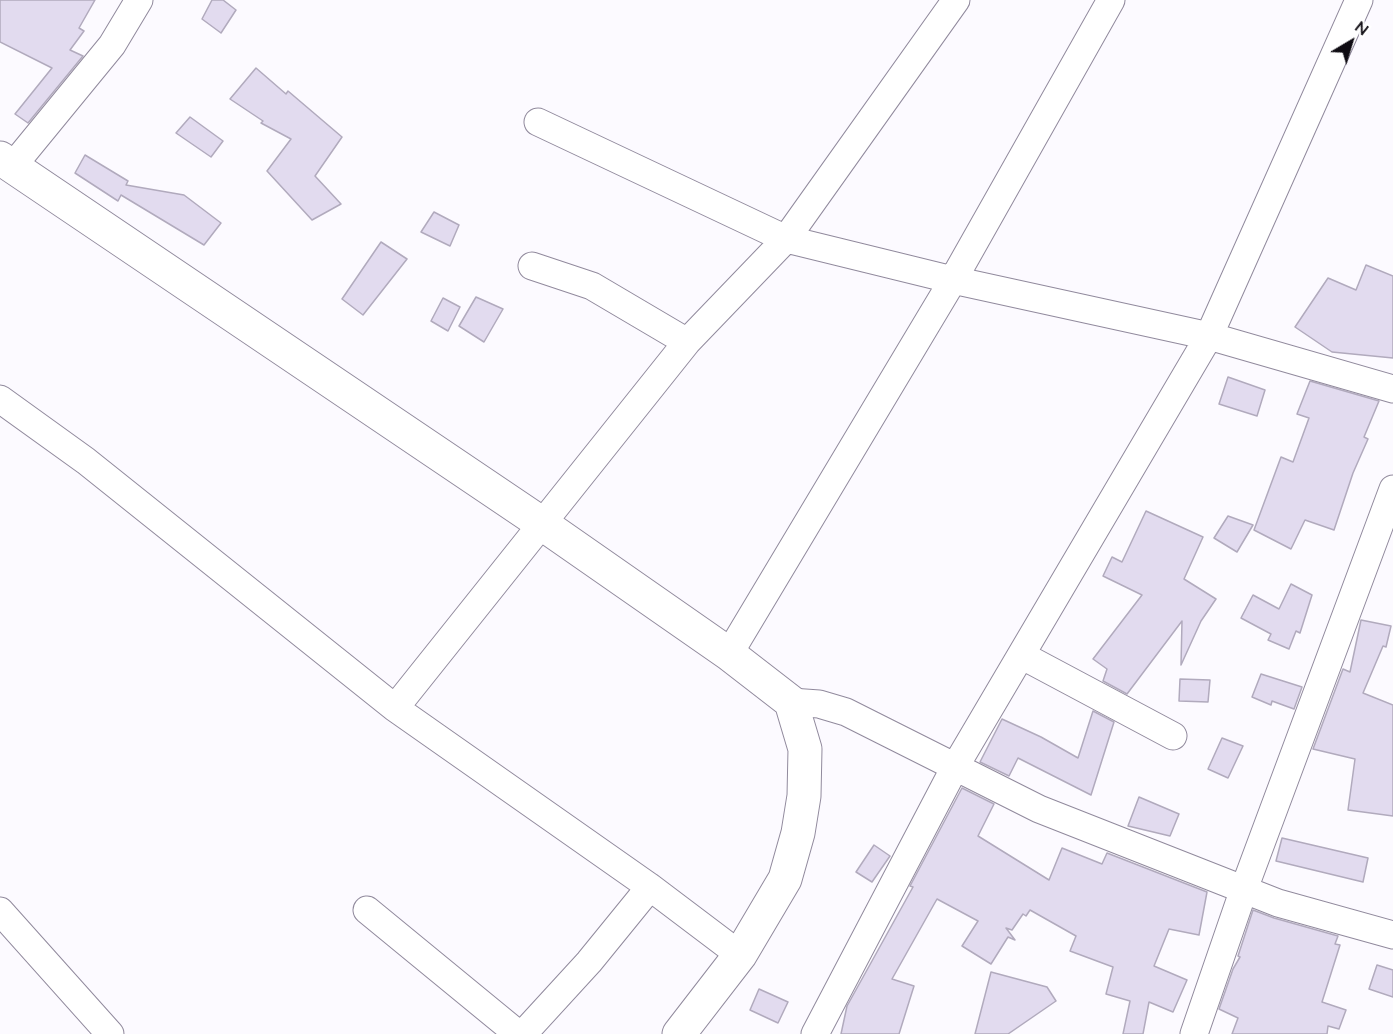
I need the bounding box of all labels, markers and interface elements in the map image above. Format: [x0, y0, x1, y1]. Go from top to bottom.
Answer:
north arrow [1321, 12, 1381, 72]
text: N [1351, 16, 1373, 39]

